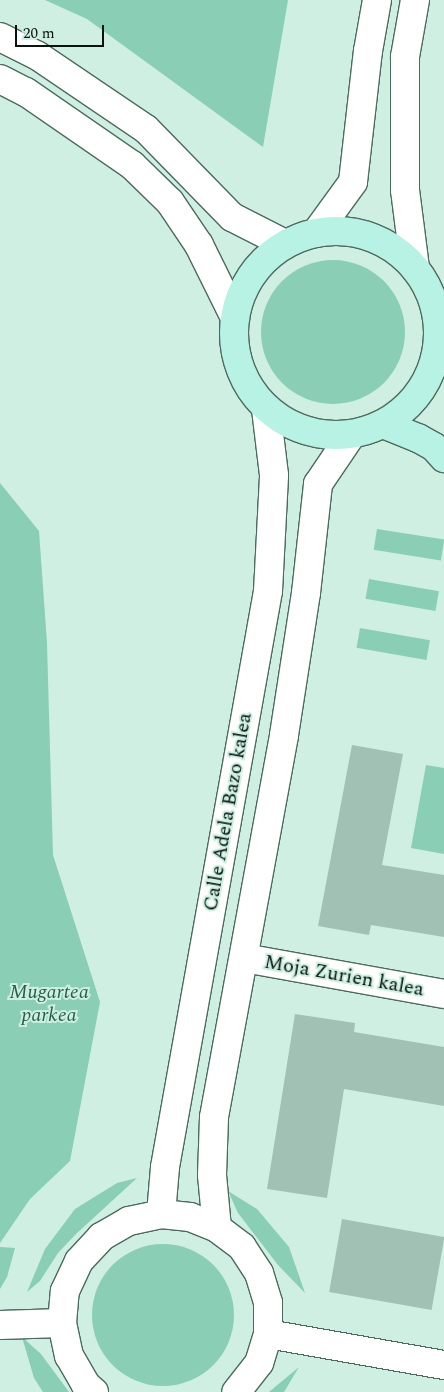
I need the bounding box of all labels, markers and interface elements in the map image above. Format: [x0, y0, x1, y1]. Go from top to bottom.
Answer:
scale bar [18, 15, 106, 47]
text: 20 m [23, 22, 55, 45]
street label: Calle Adela Bazo kalea [199, 711, 257, 913]
street label: Moja Zurien kalea [262, 950, 426, 1002]
park label: Mugartea parkea [9, 980, 89, 1027]

